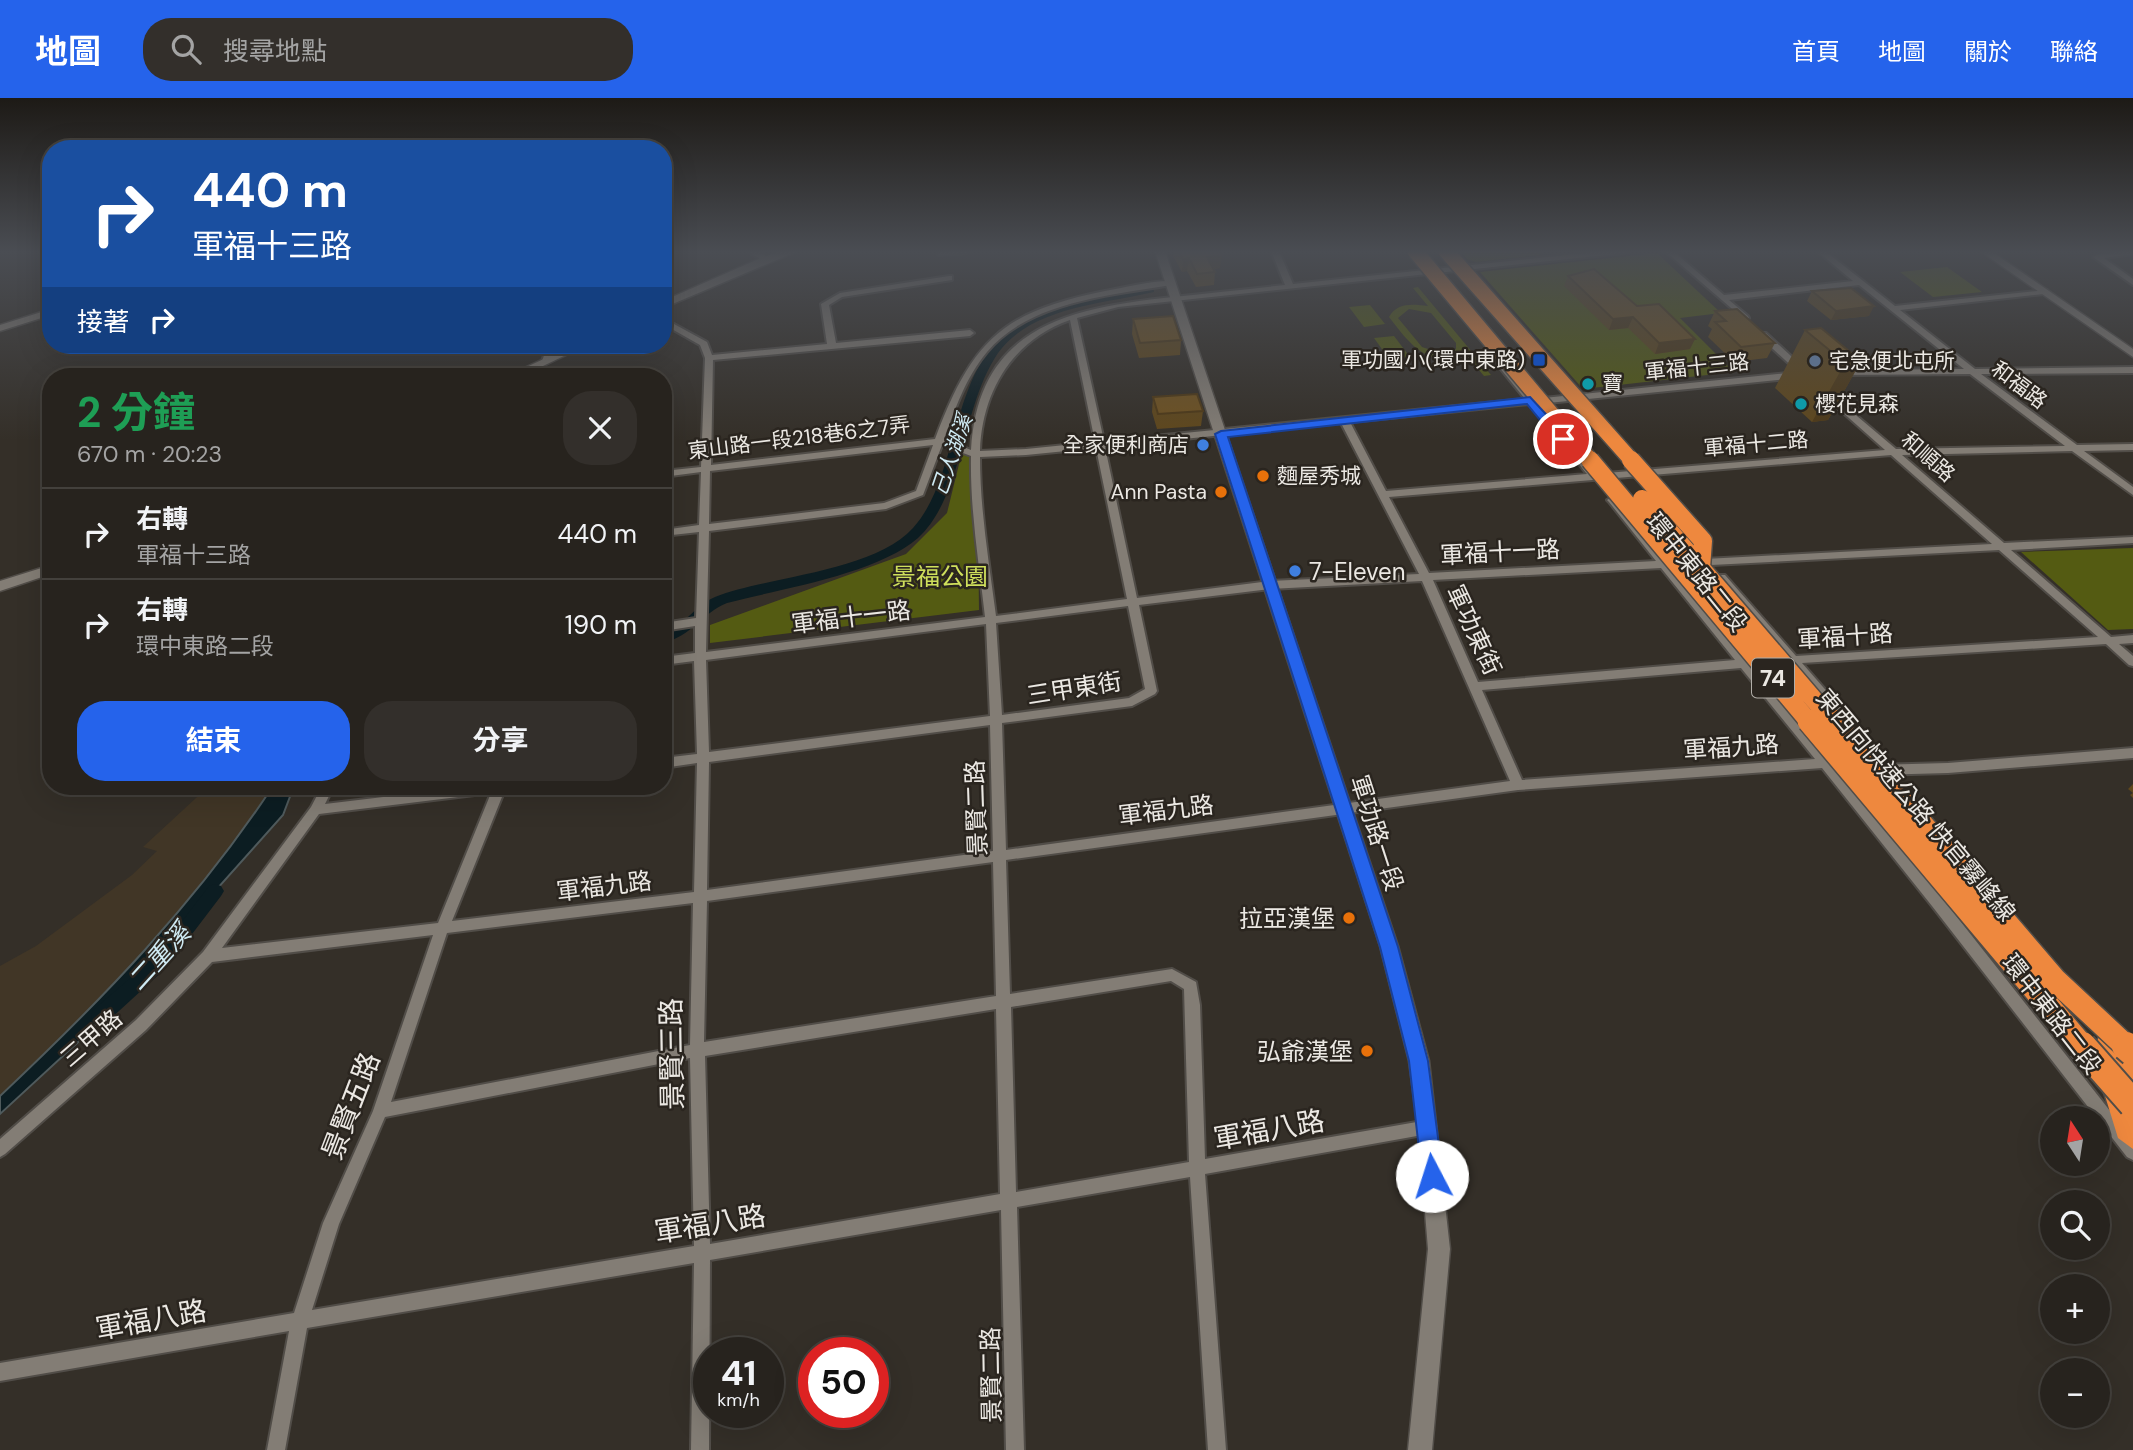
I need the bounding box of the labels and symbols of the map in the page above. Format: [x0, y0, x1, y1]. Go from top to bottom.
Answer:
place label: 軍功國小(環中東路) [1341, 346, 1525, 374]
place label: 宅急便北屯所 [1829, 347, 1955, 375]
street label: 軍福十三路 [1643, 348, 1751, 386]
marker: 軍功國小(環中東路) [1531, 352, 1547, 368]
marker: 宅急便北屯所 [1807, 353, 1823, 369]
street label: 和福路 [1985, 355, 2053, 415]
place label: 寶 [1602, 370, 1623, 398]
marker: 寶 [1580, 376, 1596, 392]
place label: 櫻花見森 [1815, 390, 1899, 418]
marker: 櫻花見森 [1793, 396, 1809, 412]
water label: 己人湖溪 [925, 408, 980, 499]
pin [1533, 409, 1593, 469]
street label: 東山路一段218巷6之7弄 [686, 410, 912, 466]
street label: 軍福十二路 [1702, 425, 1810, 463]
street label: 和順路 [1895, 426, 1961, 488]
place label: 全家便利商店 [1063, 431, 1189, 459]
marker: 全家便利商店 [1195, 437, 1211, 453]
place label: 麵屋秀城 [1277, 462, 1361, 490]
marker: 麵屋秀城 [1255, 468, 1271, 484]
place label: Ann Pasta [1111, 478, 1207, 506]
marker: Ann Pasta [1213, 484, 1229, 500]
street label: 環中東路二段 [1640, 506, 1754, 638]
street label: 軍福十一路 [1439, 533, 1561, 571]
place label: 7-Eleven [1309, 556, 1406, 587]
park label: 景福公園 [892, 561, 988, 592]
marker: 7-Eleven [1287, 563, 1303, 579]
street label: 軍功東街 [1440, 580, 1508, 680]
street label: 軍福十一路 [790, 594, 912, 640]
street label: 軍福十路 [1796, 617, 1894, 655]
road number: 74 [1752, 658, 1794, 698]
street label: 三甲東街 [1024, 665, 1124, 711]
street label: 東西向快速公路 快官霧峰線 [1810, 682, 2022, 928]
street label: 軍福九路 [1682, 728, 1780, 766]
street label: 景賢二路 [959, 759, 993, 857]
street label: 軍功路一段 [1344, 771, 1410, 895]
street label: 軍福九路 [1116, 789, 1216, 831]
street label: 軍福九路 [554, 865, 654, 907]
place label: 拉亞漢堡 [1239, 903, 1335, 934]
marker: 拉亞漢堡 [1341, 910, 1357, 926]
water label: 二重溪 [120, 914, 200, 997]
street label: 環中東路二段 [1995, 948, 2109, 1080]
street label: 景賢三路 [653, 998, 691, 1110]
street label: 三甲路 [54, 1003, 128, 1073]
place label: 弘爺漢堡 [1257, 1036, 1353, 1067]
marker: 弘爺漢堡 [1359, 1043, 1375, 1059]
street label: 景賢五路 [314, 1047, 388, 1165]
street label: 軍福八路 [1211, 1102, 1327, 1158]
north arrow [2040, 1106, 2110, 1176]
position arrow [1395, 1139, 1469, 1213]
street label: 軍福八路 [652, 1197, 768, 1251]
street label: 軍福八路 [93, 1292, 209, 1348]
street label: 景賢二路 [975, 1327, 1007, 1423]
speed limit sign: 50 [798, 1337, 889, 1428]

